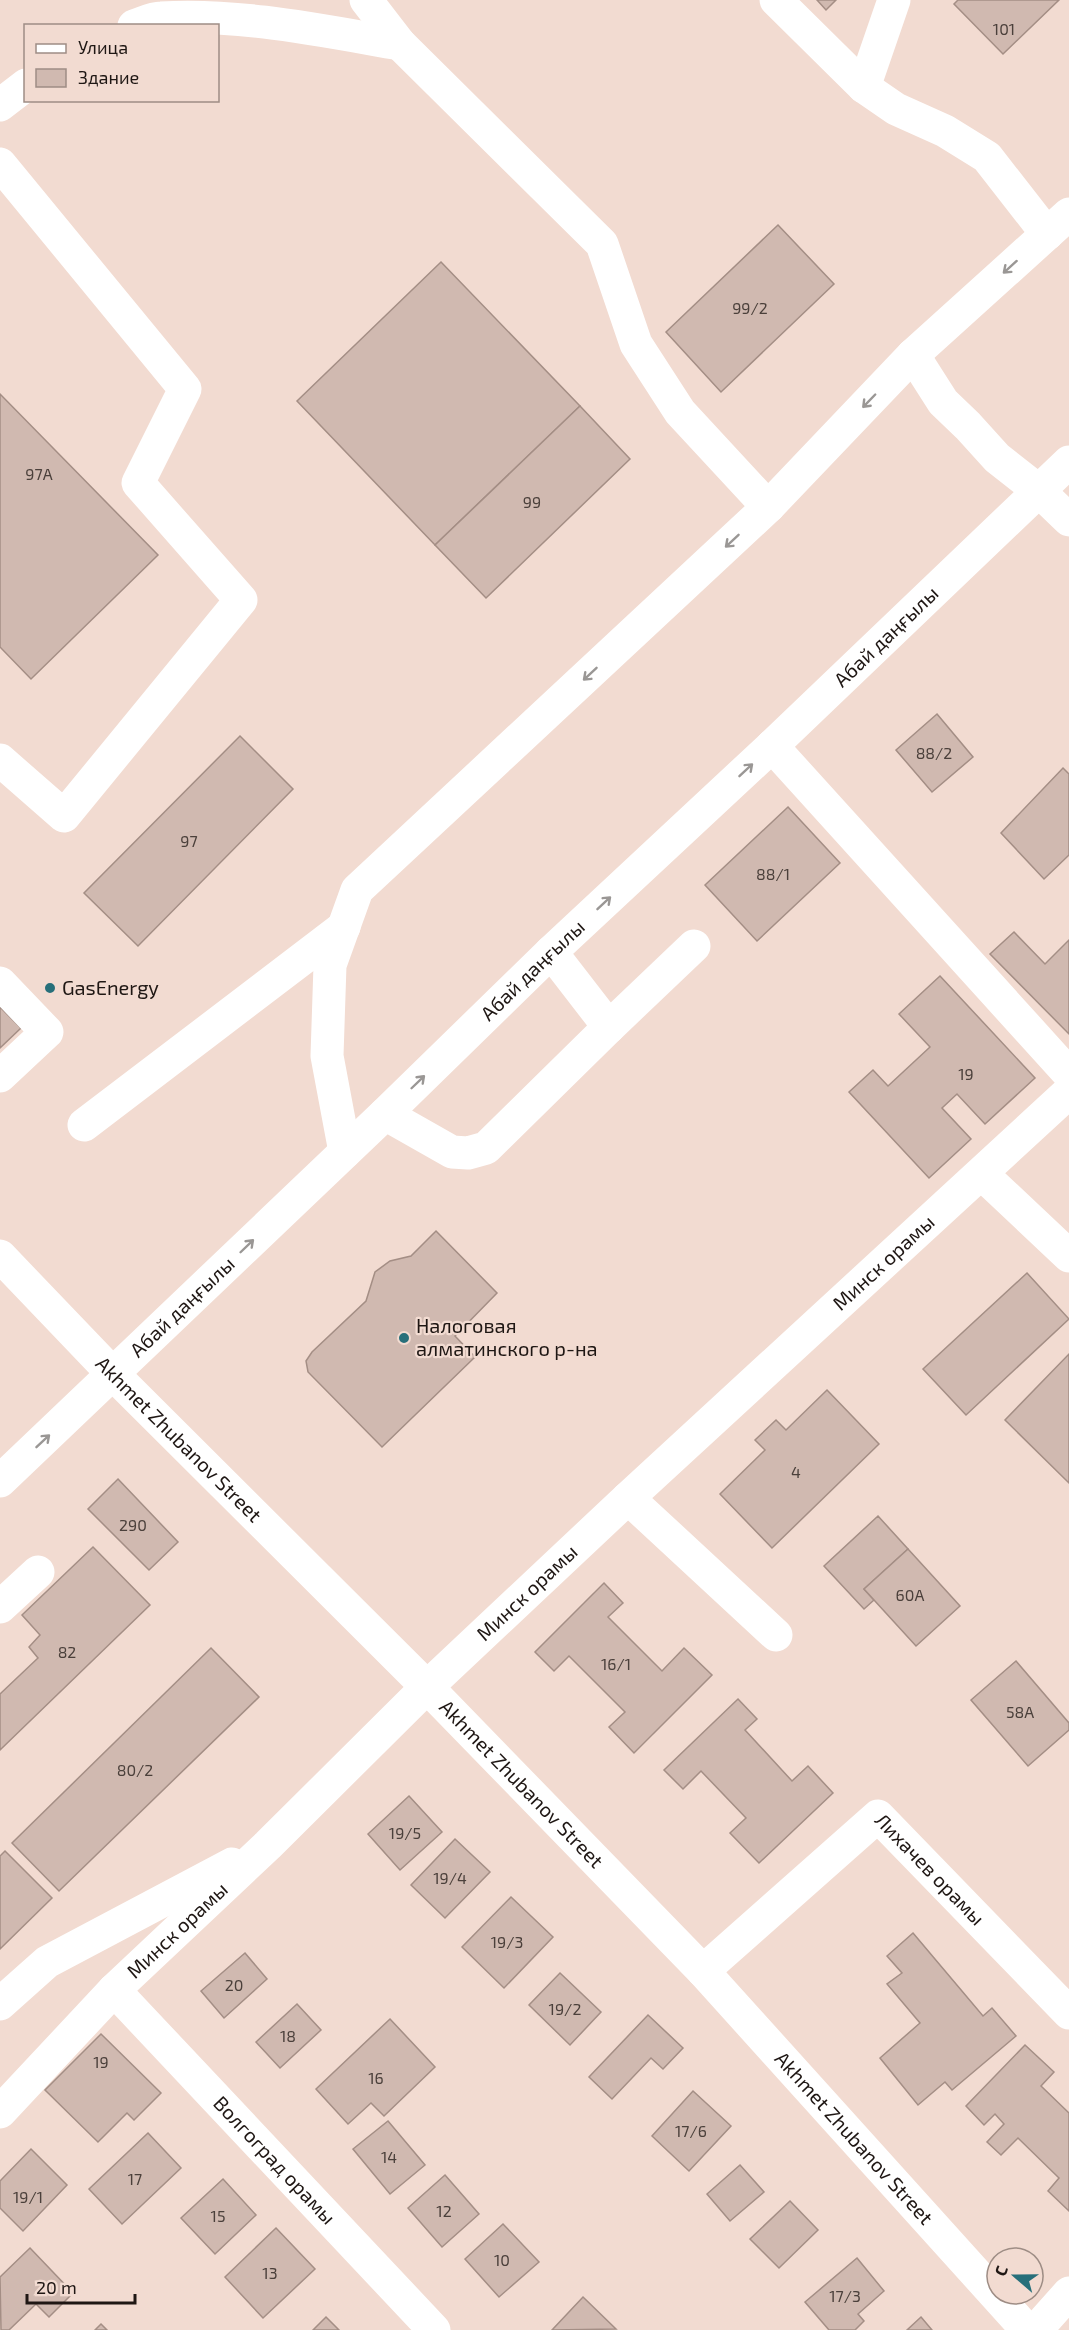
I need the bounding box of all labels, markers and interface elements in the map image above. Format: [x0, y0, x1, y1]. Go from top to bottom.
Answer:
house number: 101 [993, 19, 1015, 38]
legend [24, 24, 219, 102]
text: Улица [78, 36, 128, 58]
text: Здание [78, 66, 139, 88]
one-way arrow [1003, 260, 1018, 274]
house number: 99/2 [732, 298, 768, 317]
one-way arrow [861, 394, 876, 409]
house number: 97А [25, 464, 53, 483]
house number: 99 [523, 492, 541, 511]
one-way arrow [725, 534, 740, 548]
street label: Абай даңғылы [828, 581, 943, 691]
one-way arrow [582, 666, 597, 681]
house number: 88/2 [916, 743, 952, 762]
one-way arrow [738, 763, 753, 777]
house number: 97 [180, 831, 198, 850]
house number: 88/1 [756, 864, 790, 883]
one-way arrow [596, 896, 611, 910]
street label: Абай даңғылы [475, 914, 589, 1025]
place label: GasEnergy [62, 975, 159, 999]
marker: GasEnergy [43, 981, 57, 995]
house number: 19 [958, 1064, 974, 1083]
one-way arrow [410, 1075, 425, 1090]
street label: Минск орамы [827, 1209, 939, 1315]
one-way arrow [239, 1239, 254, 1254]
street label: Абай даңғылы [125, 1251, 239, 1362]
place label: Налоговая алматинского р-на [416, 1313, 598, 1360]
marker: Налоговая алматинского р-на [397, 1331, 411, 1345]
street label: Akhmet Zhubanov Street [91, 1351, 268, 1527]
one-way arrow [35, 1434, 50, 1448]
house number: 4 [791, 1462, 801, 1481]
house number: 290 [119, 1515, 147, 1534]
street label: Минск орамы [471, 1539, 582, 1645]
house number: 60А [896, 1585, 924, 1604]
house number: 82 [58, 1642, 76, 1661]
house number: 16/1 [601, 1654, 631, 1673]
street label: Akhmet Zhubanov Street [435, 1694, 609, 1872]
house number: 58А [1006, 1702, 1034, 1721]
house number: 80/2 [117, 1760, 153, 1779]
street label: Лихачев орамы [871, 1807, 990, 1930]
house number: 19/5 [389, 1823, 421, 1842]
house number: 19/4 [433, 1868, 467, 1887]
street label: Минск орамы [121, 1876, 232, 1983]
house number: 19/3 [491, 1932, 523, 1951]
house number: 20 [225, 1975, 243, 1994]
house number: 19/2 [549, 1999, 581, 2018]
house number: 18 [280, 2026, 296, 2045]
street label: Akhmet Zhubanov Street [771, 2046, 939, 2229]
house number: 19 [93, 2052, 109, 2071]
house number: 16 [368, 2068, 384, 2087]
street label: Волгоград орамы [209, 2091, 341, 2229]
house number: 17/6 [675, 2121, 707, 2140]
house number: 14 [381, 2147, 397, 2166]
house number: 17 [128, 2169, 142, 2188]
house number: 19/1 [13, 2187, 43, 2206]
house number: 12 [436, 2201, 452, 2220]
house number: 15 [211, 2206, 225, 2225]
north arrow [985, 2246, 1045, 2306]
house number: 10 [494, 2250, 510, 2269]
house number: 13 [262, 2263, 278, 2282]
text: С [990, 2263, 1011, 2278]
scale bar [27, 2267, 135, 2305]
text: 20 m [36, 2276, 77, 2298]
house number: 17/3 [829, 2286, 861, 2305]

